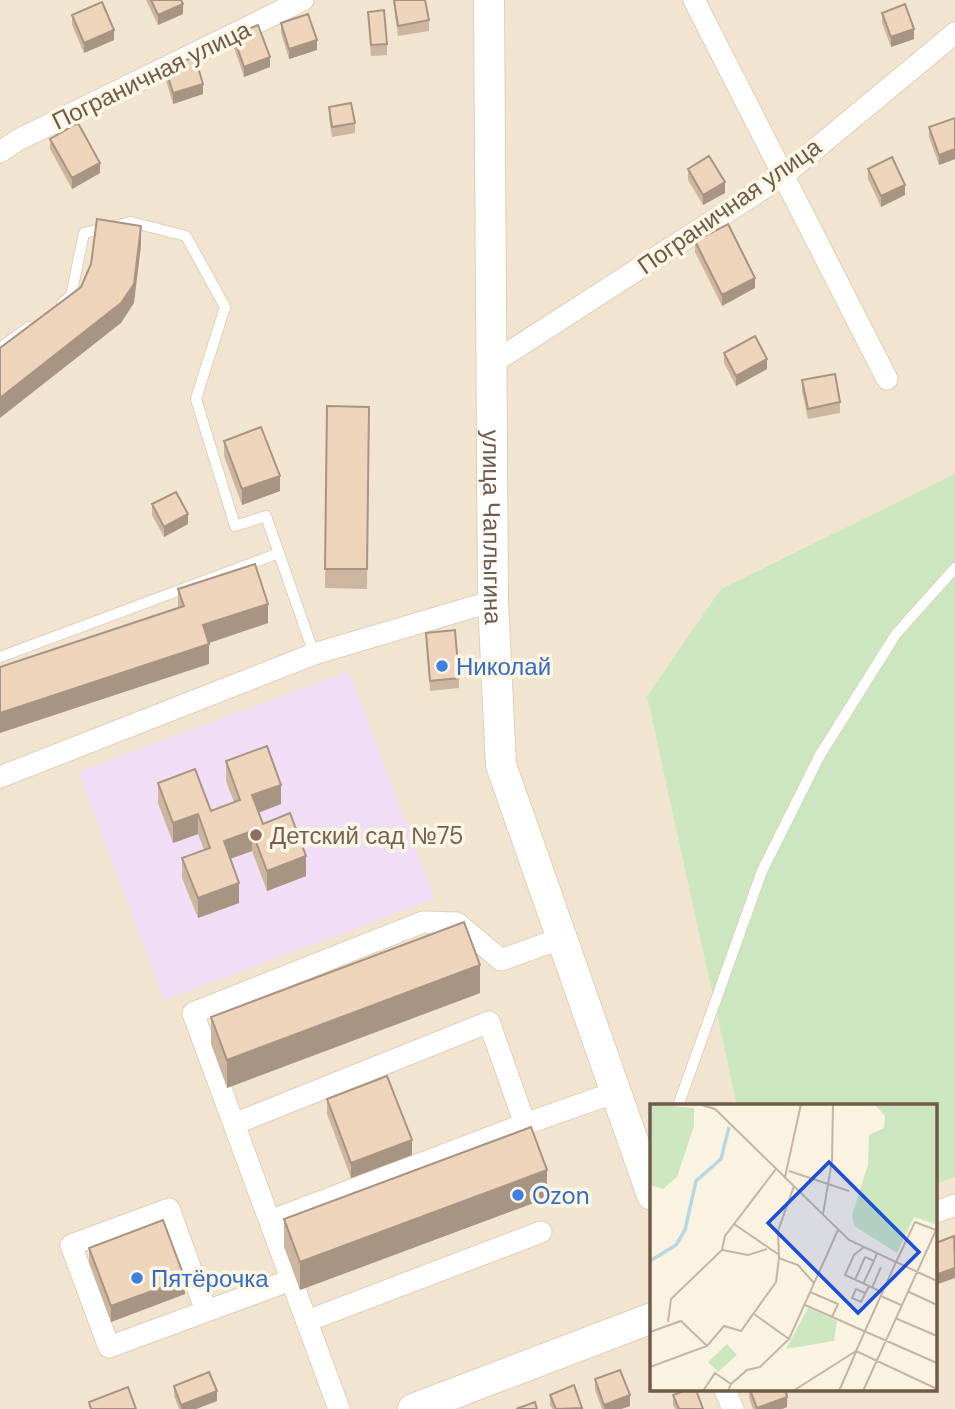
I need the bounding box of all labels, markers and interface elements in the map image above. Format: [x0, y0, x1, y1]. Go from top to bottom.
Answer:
street label: Пограничная улица [47, 13, 256, 137]
street label: Пограничная улица [631, 131, 827, 281]
street label: улица Чаплыгина [476, 429, 510, 626]
place label: Николай [456, 651, 551, 682]
marker: Николай [434, 658, 450, 674]
place label: Детский сад №75 [270, 820, 463, 851]
marker: Детский сад №75 [248, 827, 264, 843]
inset map [650, 1104, 937, 1392]
place label: Ozon [532, 1180, 590, 1211]
marker: Ozon [510, 1187, 526, 1203]
place label: Пятёрочка [151, 1263, 269, 1294]
marker: Пятёрочка [129, 1270, 145, 1286]

